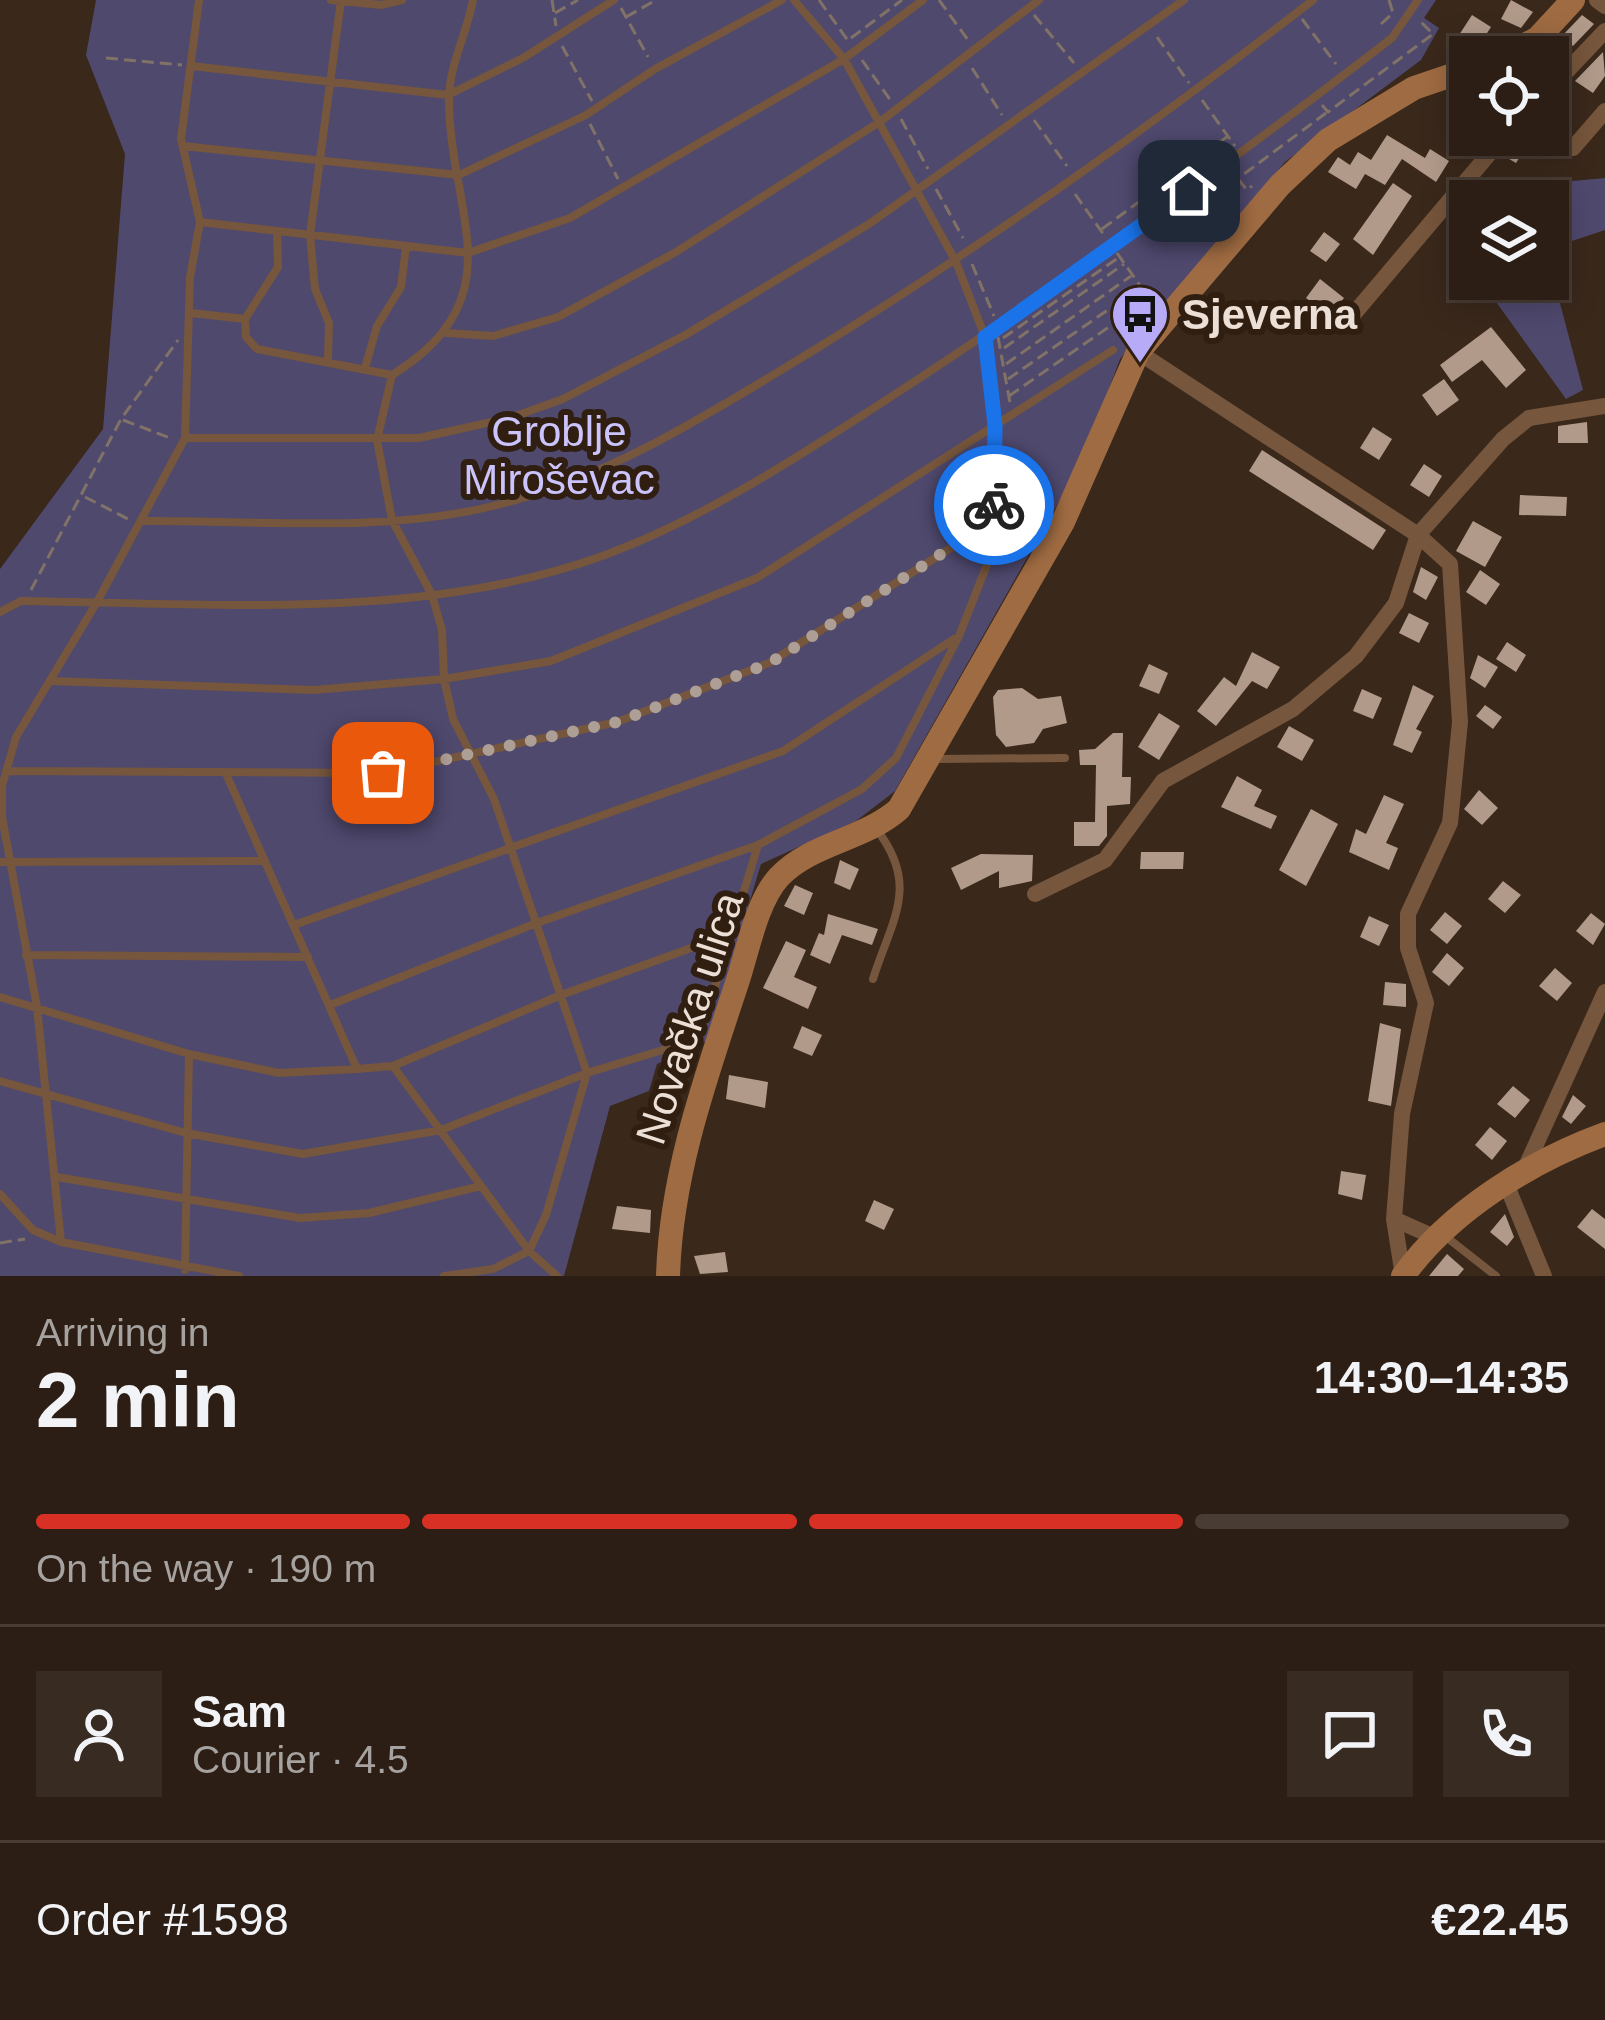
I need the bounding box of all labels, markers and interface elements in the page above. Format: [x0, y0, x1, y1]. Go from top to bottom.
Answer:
map controls [1449, 36, 1569, 300]
button: locate [1449, 36, 1569, 156]
pin [1138, 140, 1240, 242]
icon: home [1156, 158, 1222, 224]
button: layers [1449, 180, 1569, 300]
bus stop icon: Sjeverna [1109, 283, 1171, 365]
place label: Sjeverna [1182, 291, 1358, 338]
park label: Groblje Miroševac [463, 408, 655, 503]
courier [934, 445, 1054, 565]
icon: bike [961, 472, 1027, 538]
pin [332, 722, 434, 824]
icon: bag [350, 740, 416, 806]
street label: Novačka ulica [627, 886, 752, 1150]
text: Arriving in [36, 1311, 209, 1354]
text: 14:30–14:35 [1314, 1352, 1569, 1403]
text: 2 min [36, 1356, 240, 1444]
text: On the way · 190 m [36, 1547, 376, 1590]
button: person [36, 1671, 162, 1797]
button: chat [1287, 1671, 1413, 1797]
button: phone [1443, 1671, 1569, 1797]
text: Sam [192, 1686, 287, 1737]
text: Courier · 4.5 [192, 1738, 409, 1781]
text: Order #1598 [36, 1894, 289, 1945]
text: €22.45 [1431, 1894, 1569, 1945]

